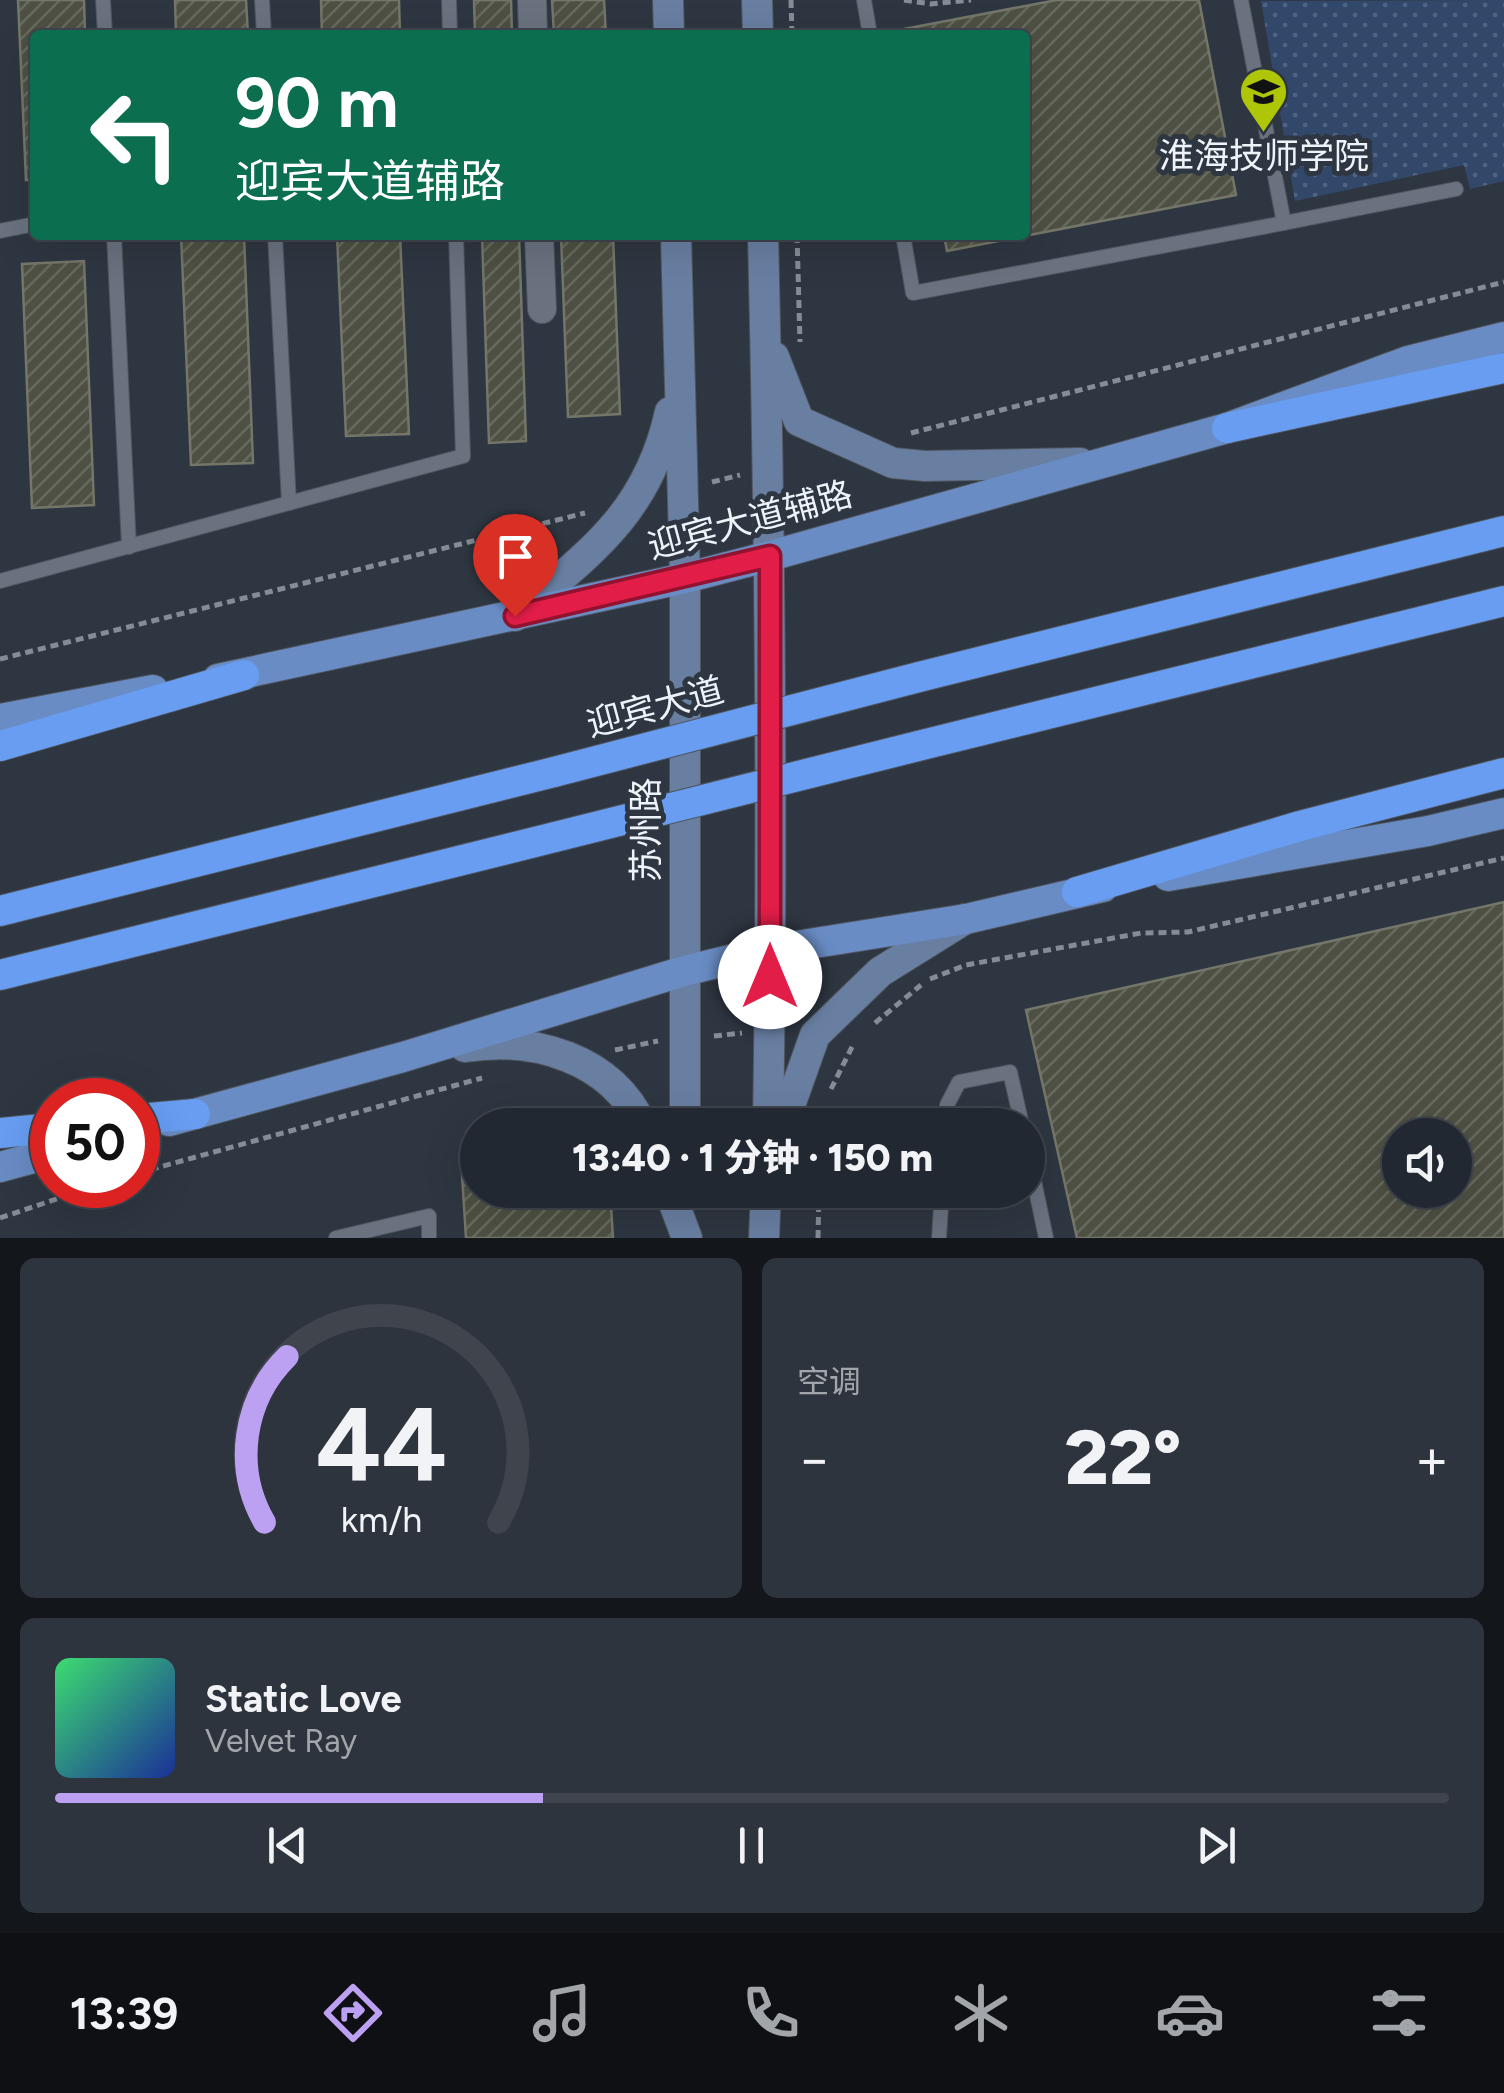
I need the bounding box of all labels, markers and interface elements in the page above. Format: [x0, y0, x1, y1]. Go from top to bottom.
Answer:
text: 90 m [235, 60, 399, 145]
school or university icon: 淮海技师学院 [1238, 66, 1290, 134]
icon: left [70, 70, 200, 200]
place label: 淮海技师学院 [1159, 135, 1369, 177]
text: 迎宾大道辅路 [235, 154, 505, 208]
street label: 迎宾大道辅路 [643, 473, 857, 567]
pin [473, 514, 558, 617]
icon: arrive [488, 529, 543, 584]
street label: 迎宾大道 [582, 669, 728, 745]
street label: 苏州路 [625, 777, 667, 883]
position arrow [718, 925, 822, 1029]
speed limit sign: 50 [30, 1078, 160, 1208]
map controls [1382, 1118, 1472, 1208]
button: sound [1382, 1118, 1472, 1208]
text: 13:40 · 1 分钟 · 150 m [572, 1135, 933, 1181]
text: 空调 [797, 1363, 861, 1401]
text: 44 [315, 1381, 447, 1506]
text: 22° [1065, 1413, 1181, 1503]
text: − [797, 1426, 831, 1492]
text: + [1415, 1426, 1449, 1492]
text: km/h [340, 1498, 422, 1541]
text: Static Love [205, 1676, 402, 1722]
text: Velvet Ray [205, 1722, 357, 1760]
icon: previous [260, 1818, 315, 1873]
icon: pause [724, 1818, 779, 1873]
icon: next [1189, 1818, 1244, 1873]
icon: directions [318, 1978, 388, 2048]
icon: music [527, 1978, 597, 2048]
icon: phone [736, 1978, 806, 2048]
icon: climate [946, 1978, 1016, 2048]
icon: car [1155, 1978, 1225, 2048]
icon: filters [1364, 1978, 1434, 2048]
text: 13:39 [70, 1986, 178, 2040]

